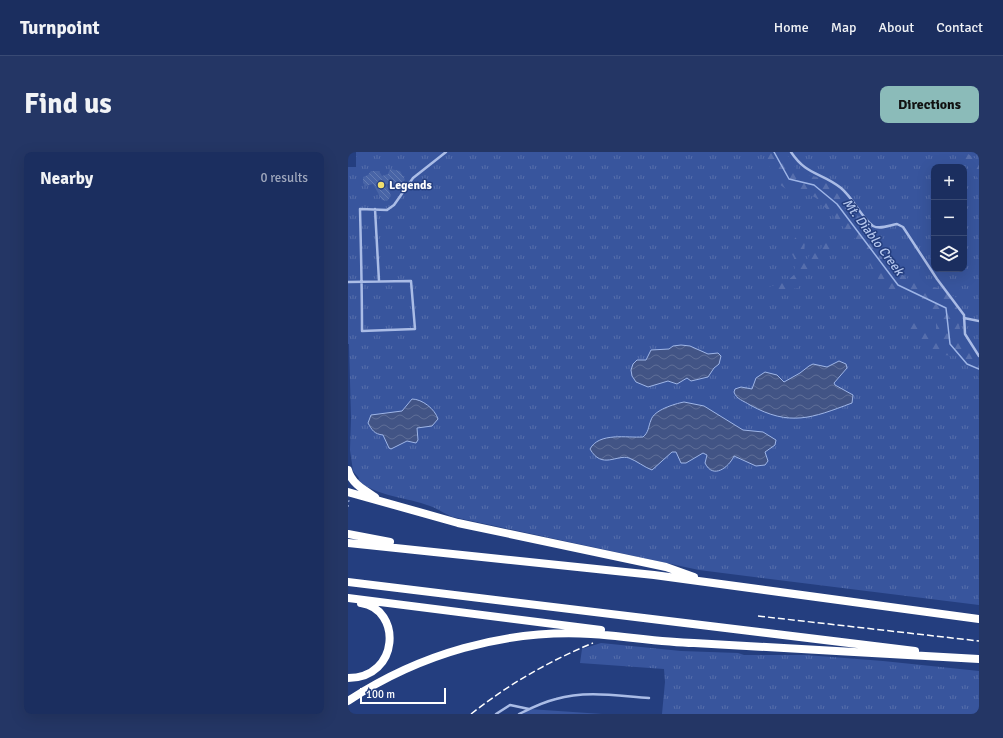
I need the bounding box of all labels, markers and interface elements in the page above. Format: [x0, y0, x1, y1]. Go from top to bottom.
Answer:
text: Turnpoint [20, 16, 100, 40]
text: Home [774, 19, 809, 36]
text: Map [831, 19, 856, 36]
text: About [878, 19, 914, 36]
text: Contact [936, 19, 983, 36]
button: Directions [880, 86, 979, 123]
text: Find us [24, 87, 112, 121]
map controls [931, 164, 967, 272]
button: + [931, 164, 967, 200]
text: Nearby [40, 168, 93, 189]
text: 0 results [260, 170, 308, 186]
place label: Legends [389, 178, 433, 193]
marker: Legends [376, 180, 386, 190]
water label: Mt. Diablo Creek [839, 195, 908, 280]
button: − [931, 200, 967, 236]
button: layers [931, 236, 967, 272]
scale bar [360, 686, 446, 705]
text: 100 m [366, 688, 395, 701]

